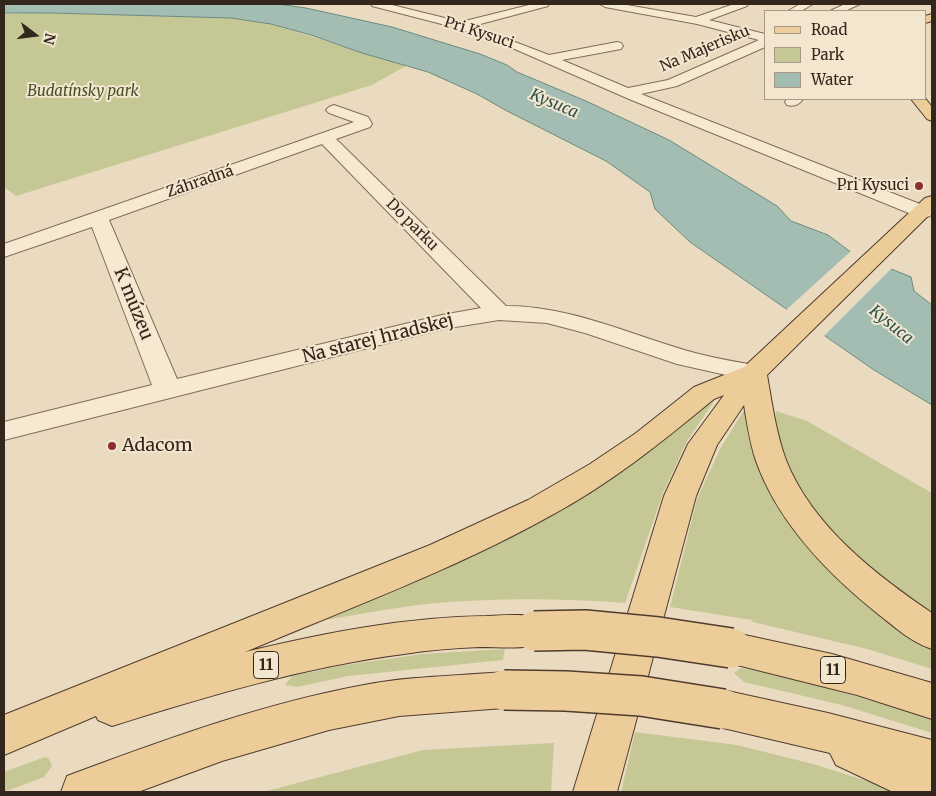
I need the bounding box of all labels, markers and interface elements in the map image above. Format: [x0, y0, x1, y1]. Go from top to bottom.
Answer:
north arrow [10, 10, 60, 60]
legend [764, 10, 926, 100]
street label: Pri Kysuci [442, 13, 516, 53]
text: Road [811, 20, 847, 39]
street label: Na Majerisku [657, 22, 753, 76]
text: N [39, 31, 60, 47]
text: Park [811, 45, 844, 64]
text: Water [811, 70, 853, 89]
park label: Budatínsky park [27, 83, 139, 101]
water label: Kysuca [527, 85, 581, 123]
street label: Záhradná [164, 162, 236, 202]
place label: Pri Kysuci [837, 177, 909, 195]
marker: Pri Kysuci [913, 180, 925, 192]
street label: Do parku [382, 195, 442, 255]
street label: K múzeu [109, 265, 157, 343]
water label: Kysuca [865, 302, 917, 348]
street label: Na starej hradskej [300, 310, 456, 368]
place label: Adacom [122, 435, 193, 457]
marker: Adacom [106, 440, 118, 452]
road number: 11 [254, 652, 278, 678]
road number: 11 [820, 656, 846, 684]

